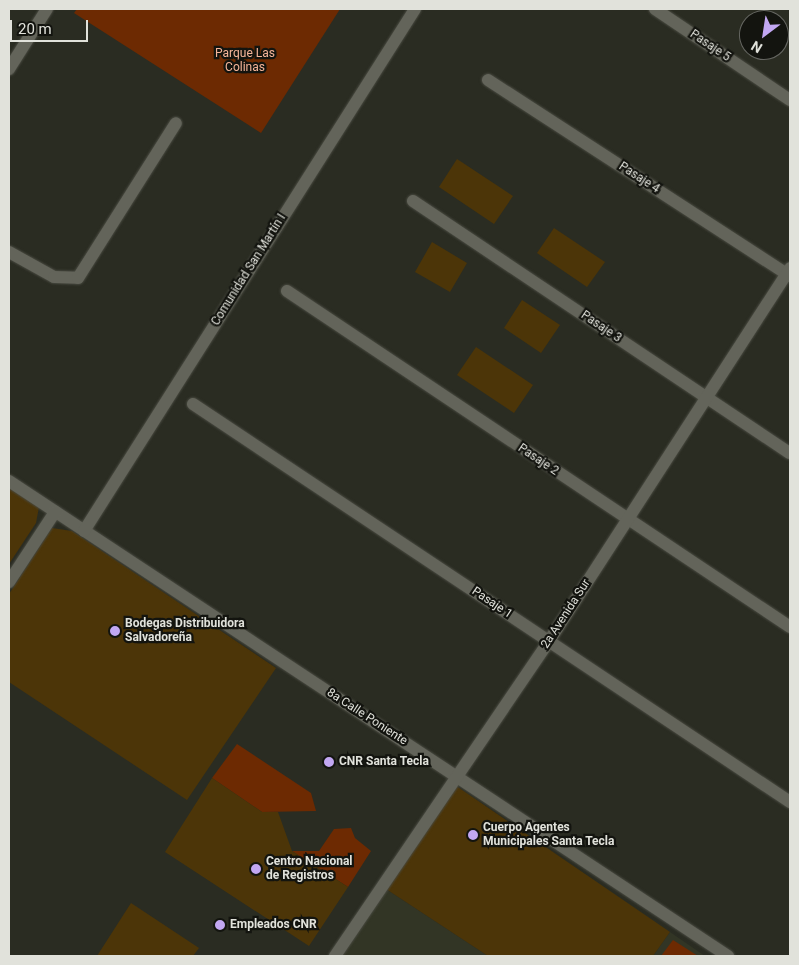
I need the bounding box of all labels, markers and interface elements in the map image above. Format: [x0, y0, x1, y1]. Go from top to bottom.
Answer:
scale bar [12, 10, 90, 42]
north arrow [739, 10, 789, 60]
text: 20 m [18, 20, 52, 38]
street label: Pasaje 5 [687, 27, 733, 65]
text: N [748, 38, 765, 56]
park label: Parque Las Colinas [215, 47, 275, 75]
street label: Pasaje 4 [616, 160, 662, 196]
street label: Comunidad San Martín I [209, 212, 289, 328]
street label: Pasaje 3 [578, 308, 624, 346]
street label: Pasaje 2 [515, 441, 561, 479]
street label: 2a Avenida Sur [538, 577, 594, 651]
street label: Pasaje 1 [469, 584, 515, 622]
place label: Bodegas Distribuidora Salvadoreña [125, 617, 245, 645]
marker: Bodegas Distribuidora Salvadoreña [109, 625, 121, 637]
street label: 8a Calle Poniente [324, 686, 410, 748]
place label: CNR Santa Tecla [339, 755, 429, 769]
marker: CNR Santa Tecla [323, 756, 335, 768]
place label: Cuerpo Agentes Municipales Santa Tecla [483, 821, 615, 849]
marker: Cuerpo Agentes Municipales Santa Tecla [467, 829, 479, 841]
place label: Centro Nacional de Registros [266, 855, 353, 883]
marker: Centro Nacional de Registros [250, 863, 262, 875]
place label: Empleados CNR [230, 918, 317, 932]
marker: Empleados CNR [214, 919, 226, 931]

